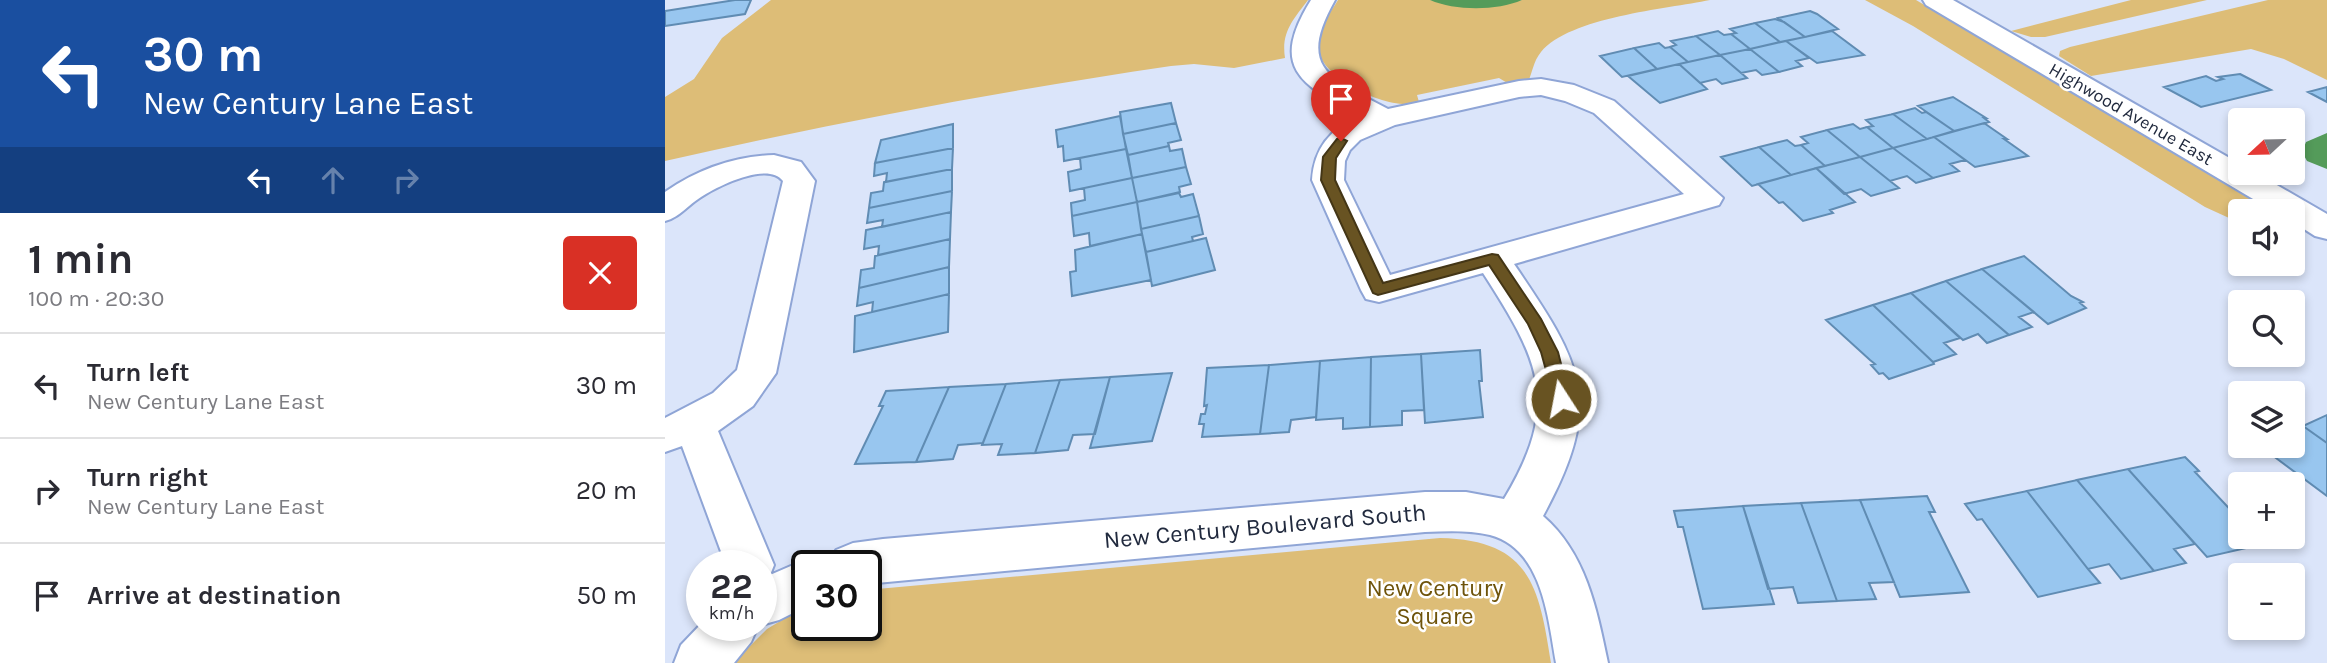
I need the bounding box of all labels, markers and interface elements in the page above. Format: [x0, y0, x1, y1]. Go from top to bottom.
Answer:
text: 30 m [143, 26, 263, 83]
icon: left [28, 28, 119, 119]
street label: Highwood Avenue East [2045, 58, 2217, 170]
pin [1311, 69, 1371, 141]
icon: arrive [1322, 80, 1360, 118]
text: New Century Lane East [143, 85, 473, 122]
north arrow [2228, 108, 2305, 186]
map controls [2228, 108, 2305, 640]
icon: left [241, 161, 279, 199]
icon: ahead [314, 161, 352, 199]
icon: right [387, 161, 425, 199]
button: sound [2228, 199, 2305, 276]
text: 1 min [28, 234, 133, 284]
button: close [563, 236, 637, 310]
text: 100 m · 20:30 [28, 285, 164, 312]
button: search [2228, 290, 2305, 367]
text: Turn left [87, 357, 189, 388]
position arrow [1524, 362, 1598, 436]
icon: left [28, 367, 66, 405]
text: 30 m [576, 370, 637, 401]
button: layers [2228, 381, 2305, 458]
text: New Century Lane East [87, 388, 324, 415]
text: Turn right [87, 462, 208, 493]
icon: right [28, 472, 66, 510]
button: + [2228, 472, 2305, 549]
text: 20 m [576, 475, 637, 506]
text: New Century Lane East [87, 493, 324, 520]
street label: New Century Boulevard South [1103, 498, 1427, 554]
speed limit sign: 30 [791, 550, 882, 641]
button: − [2228, 563, 2305, 640]
text: 22 [710, 566, 753, 607]
park label: New Century Square [1367, 574, 1503, 630]
icon: arrive [28, 577, 66, 615]
text: Arrive at destination [87, 580, 341, 611]
text: 50 m [576, 580, 637, 611]
text: km/h [709, 602, 754, 624]

